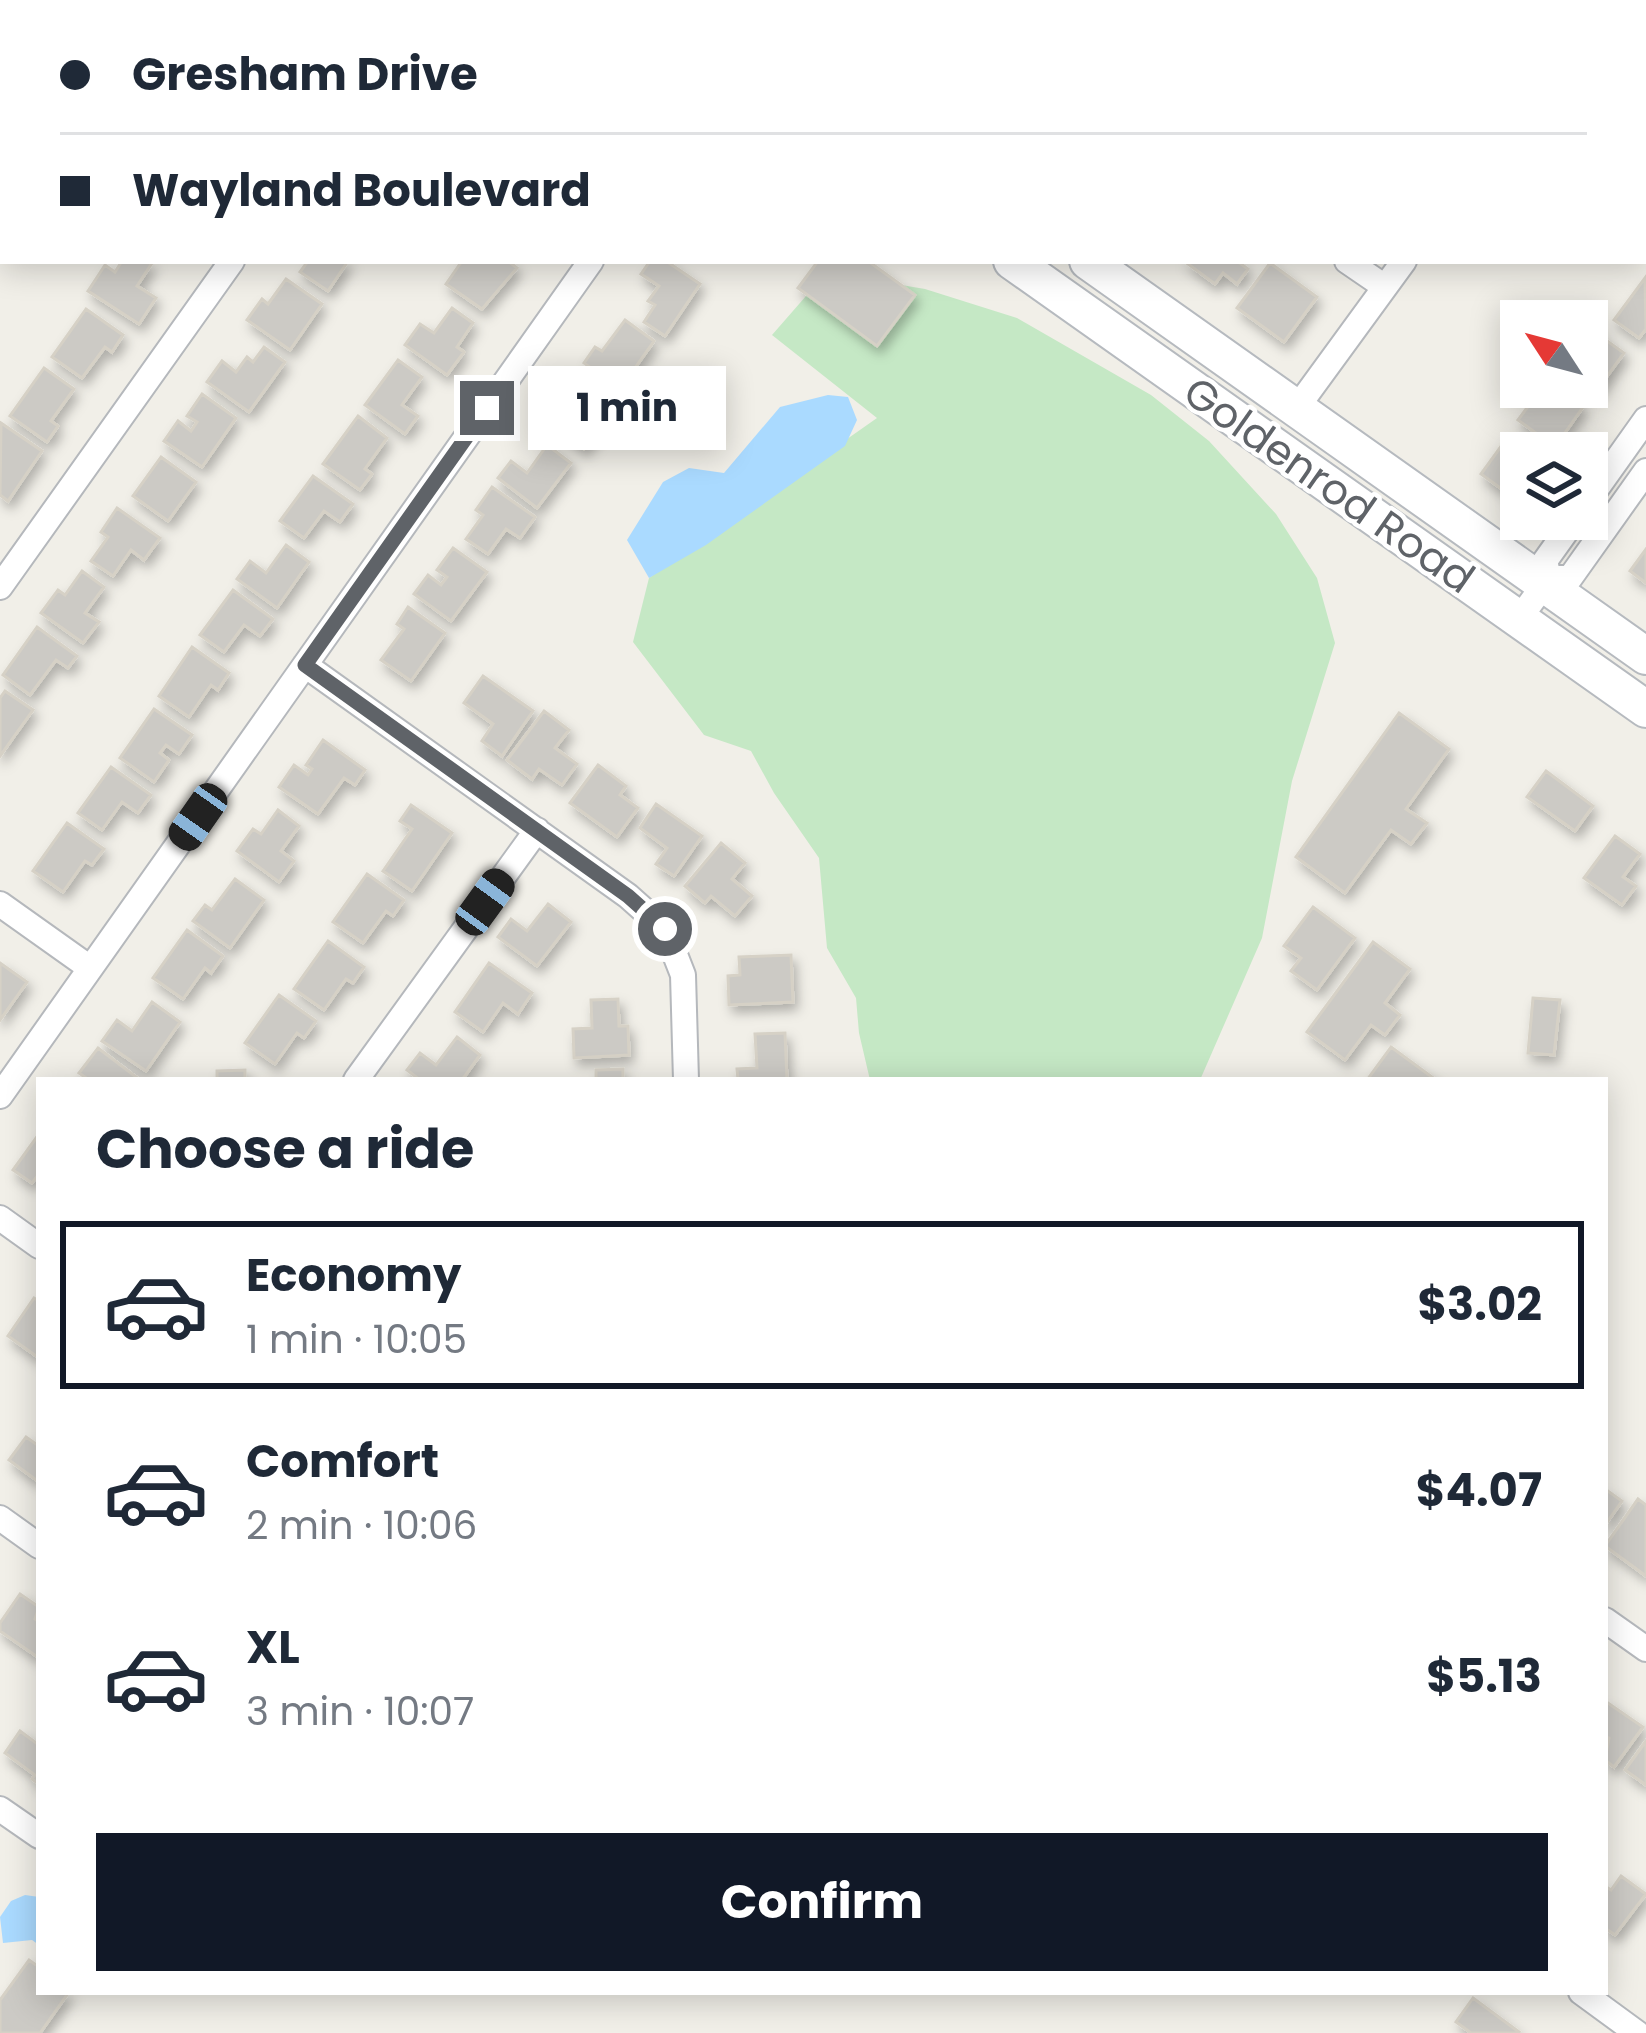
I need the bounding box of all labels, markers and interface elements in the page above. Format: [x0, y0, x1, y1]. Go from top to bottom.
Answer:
text: Gresham Drive [132, 43, 478, 106]
text: Wayland Boulevard [132, 159, 591, 222]
north arrow [1500, 300, 1608, 408]
map controls [1500, 300, 1608, 540]
street label: Goldenrod Road [1172, 363, 1486, 607]
callout: 1 min [529, 366, 727, 450]
text: 1 min [576, 380, 678, 435]
route end [460, 381, 514, 435]
button: layers [1500, 432, 1608, 540]
car [163, 777, 233, 857]
car [449, 862, 521, 942]
route start [638, 902, 692, 956]
text: Choose a ride [96, 1111, 474, 1187]
text: Economy [246, 1244, 461, 1307]
icon: car [102, 1251, 210, 1359]
text: $3.02 [1417, 1273, 1542, 1336]
text: 1 min · 10:05 [246, 1312, 467, 1367]
text: Comfort [246, 1430, 439, 1493]
icon: car [102, 1437, 210, 1545]
text: $4.07 [1416, 1459, 1542, 1522]
text: 2 min · 10:06 [246, 1498, 477, 1553]
text: XL [246, 1616, 300, 1679]
icon: car [102, 1623, 210, 1731]
text: $5.13 [1426, 1645, 1542, 1708]
text: 3 min · 10:07 [246, 1684, 474, 1739]
button: Confirm [96, 1833, 1548, 1971]

